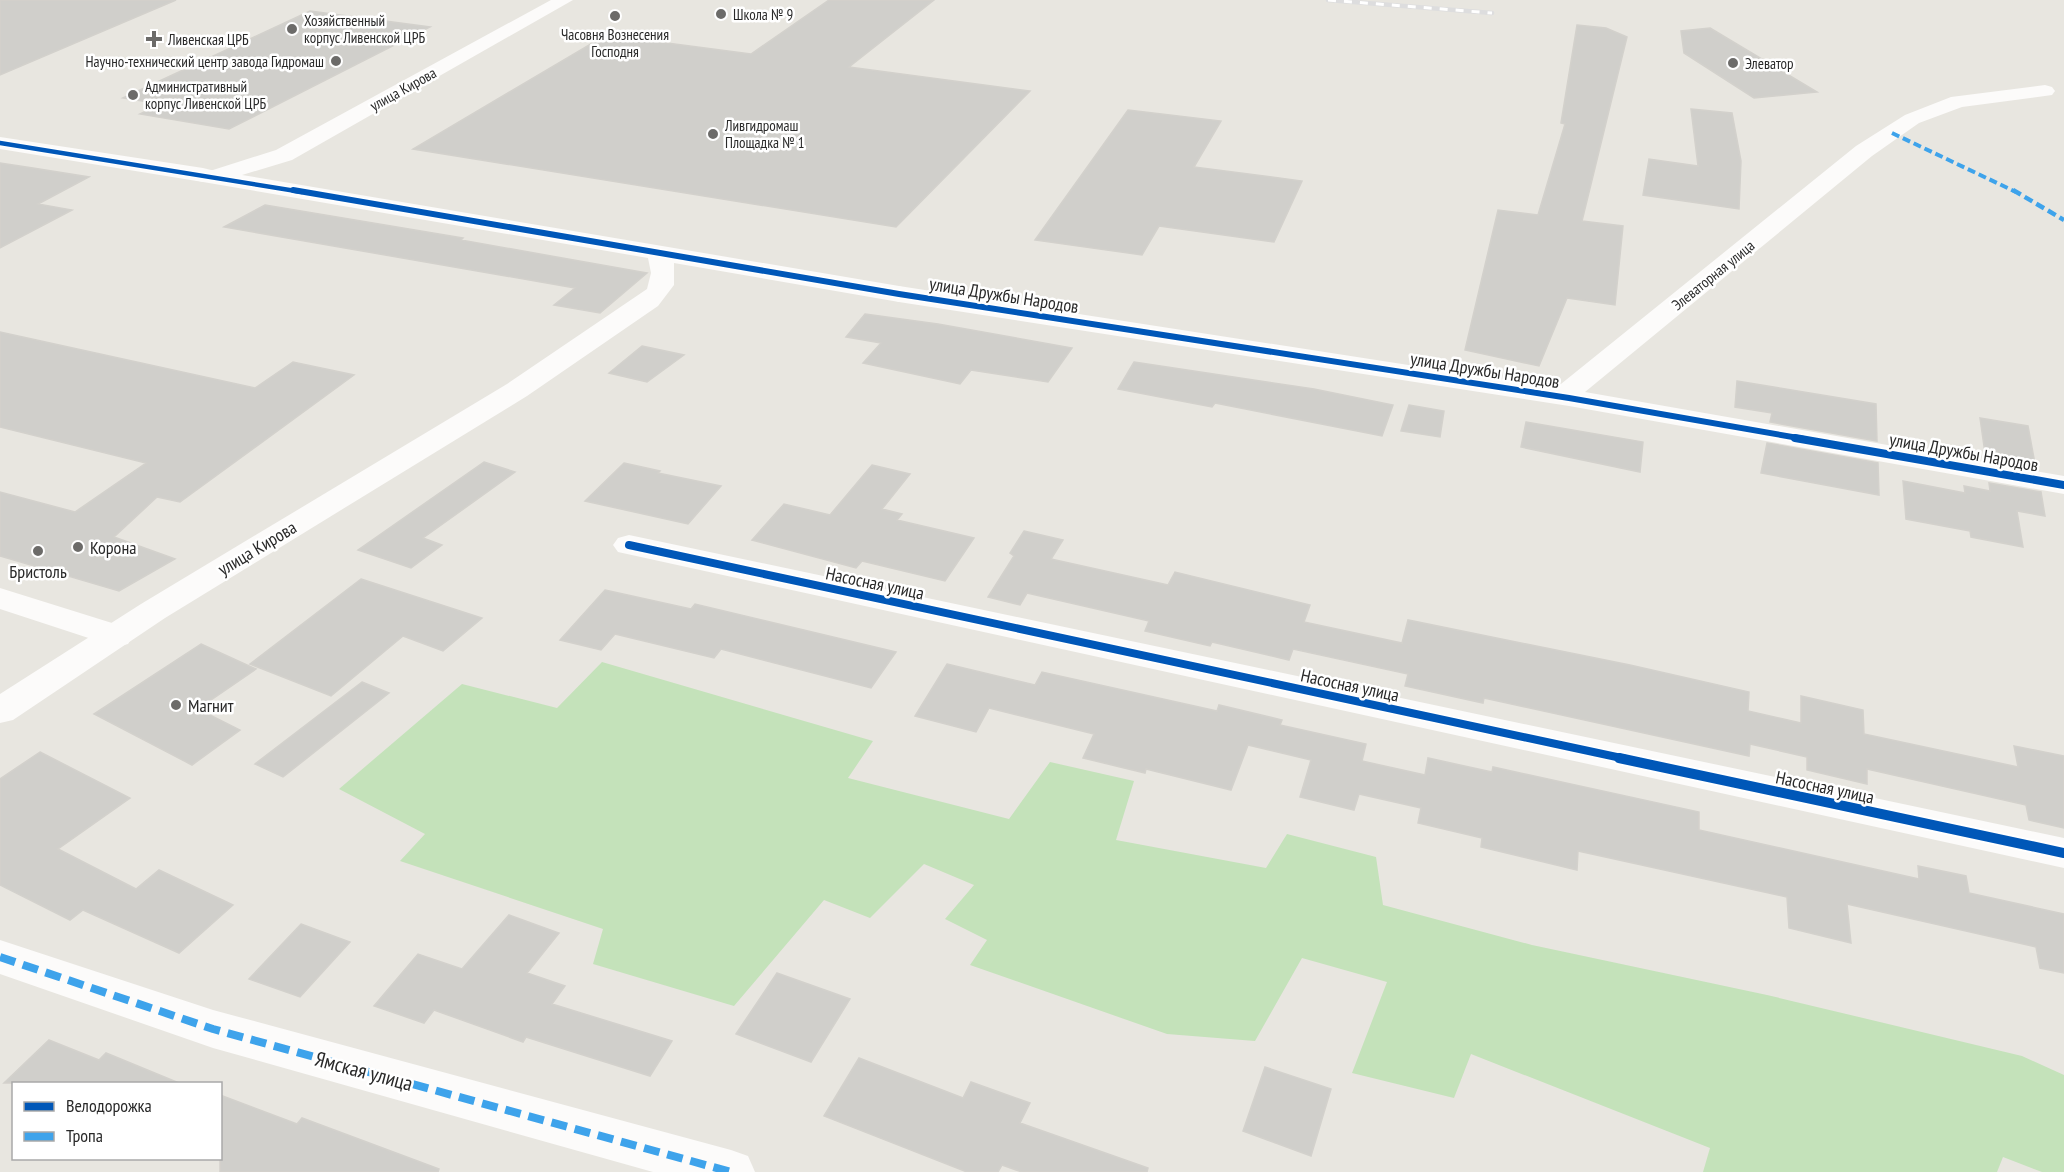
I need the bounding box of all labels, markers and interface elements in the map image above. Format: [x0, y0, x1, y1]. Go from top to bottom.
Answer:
place label: Школа № 9 [733, 5, 793, 24]
marker: Школа № 9 [714, 7, 728, 21]
marker: Часовня Вознесения Господня [608, 9, 622, 23]
place label: Хозяйственный корпус Ливенской ЦРБ [304, 11, 425, 47]
marker: Хозяйственный корпус Ливенской ЦРБ [285, 22, 299, 36]
place label: Часовня Вознесения Господня [561, 25, 669, 61]
marker: Ливенская ЦРБ [145, 30, 163, 48]
place label: Ливенская ЦРБ [167, 30, 249, 49]
place label: Научно-технический центр завода Гидромаш [86, 52, 324, 71]
marker: Научно-технический центр завода Гидромаш [329, 54, 343, 68]
place label: Элеватор [1745, 54, 1794, 73]
marker: Элеватор [1726, 56, 1740, 70]
street label: улица Кирова [366, 63, 440, 115]
place label: Административный корпус Ливенской ЦРБ [145, 77, 266, 113]
marker: Административный корпус Ливенской ЦРБ [126, 88, 140, 102]
place label: Ливгидромаш Площадка № 1 [724, 116, 805, 152]
marker: Ливгидромаш Площадка № 1 [706, 127, 720, 141]
street label: Элеваторная улица [1668, 236, 1758, 314]
street label: улица Дружбы Народов [928, 272, 1080, 318]
street label: улица Дружбы Народов [1409, 347, 1561, 393]
street label: улица Дружбы Народов [1888, 428, 2040, 476]
street label: улица Кирова [214, 516, 300, 580]
place label: Корона [90, 536, 136, 559]
marker: Корона [71, 540, 85, 554]
marker: Бристоль [31, 544, 45, 558]
place label: Бристоль [9, 560, 67, 583]
street label: Насосная улица [824, 561, 926, 605]
street label: Насосная улица [1299, 663, 1401, 707]
place label: Магнит [188, 694, 234, 717]
marker: Магнит [169, 698, 183, 712]
street label: Насосная улица [1774, 765, 1876, 809]
street label: Ямская улица [312, 1045, 416, 1097]
legend [12, 1082, 222, 1160]
text: Велодорожка [66, 1094, 152, 1117]
text: Тропа [66, 1124, 103, 1147]

